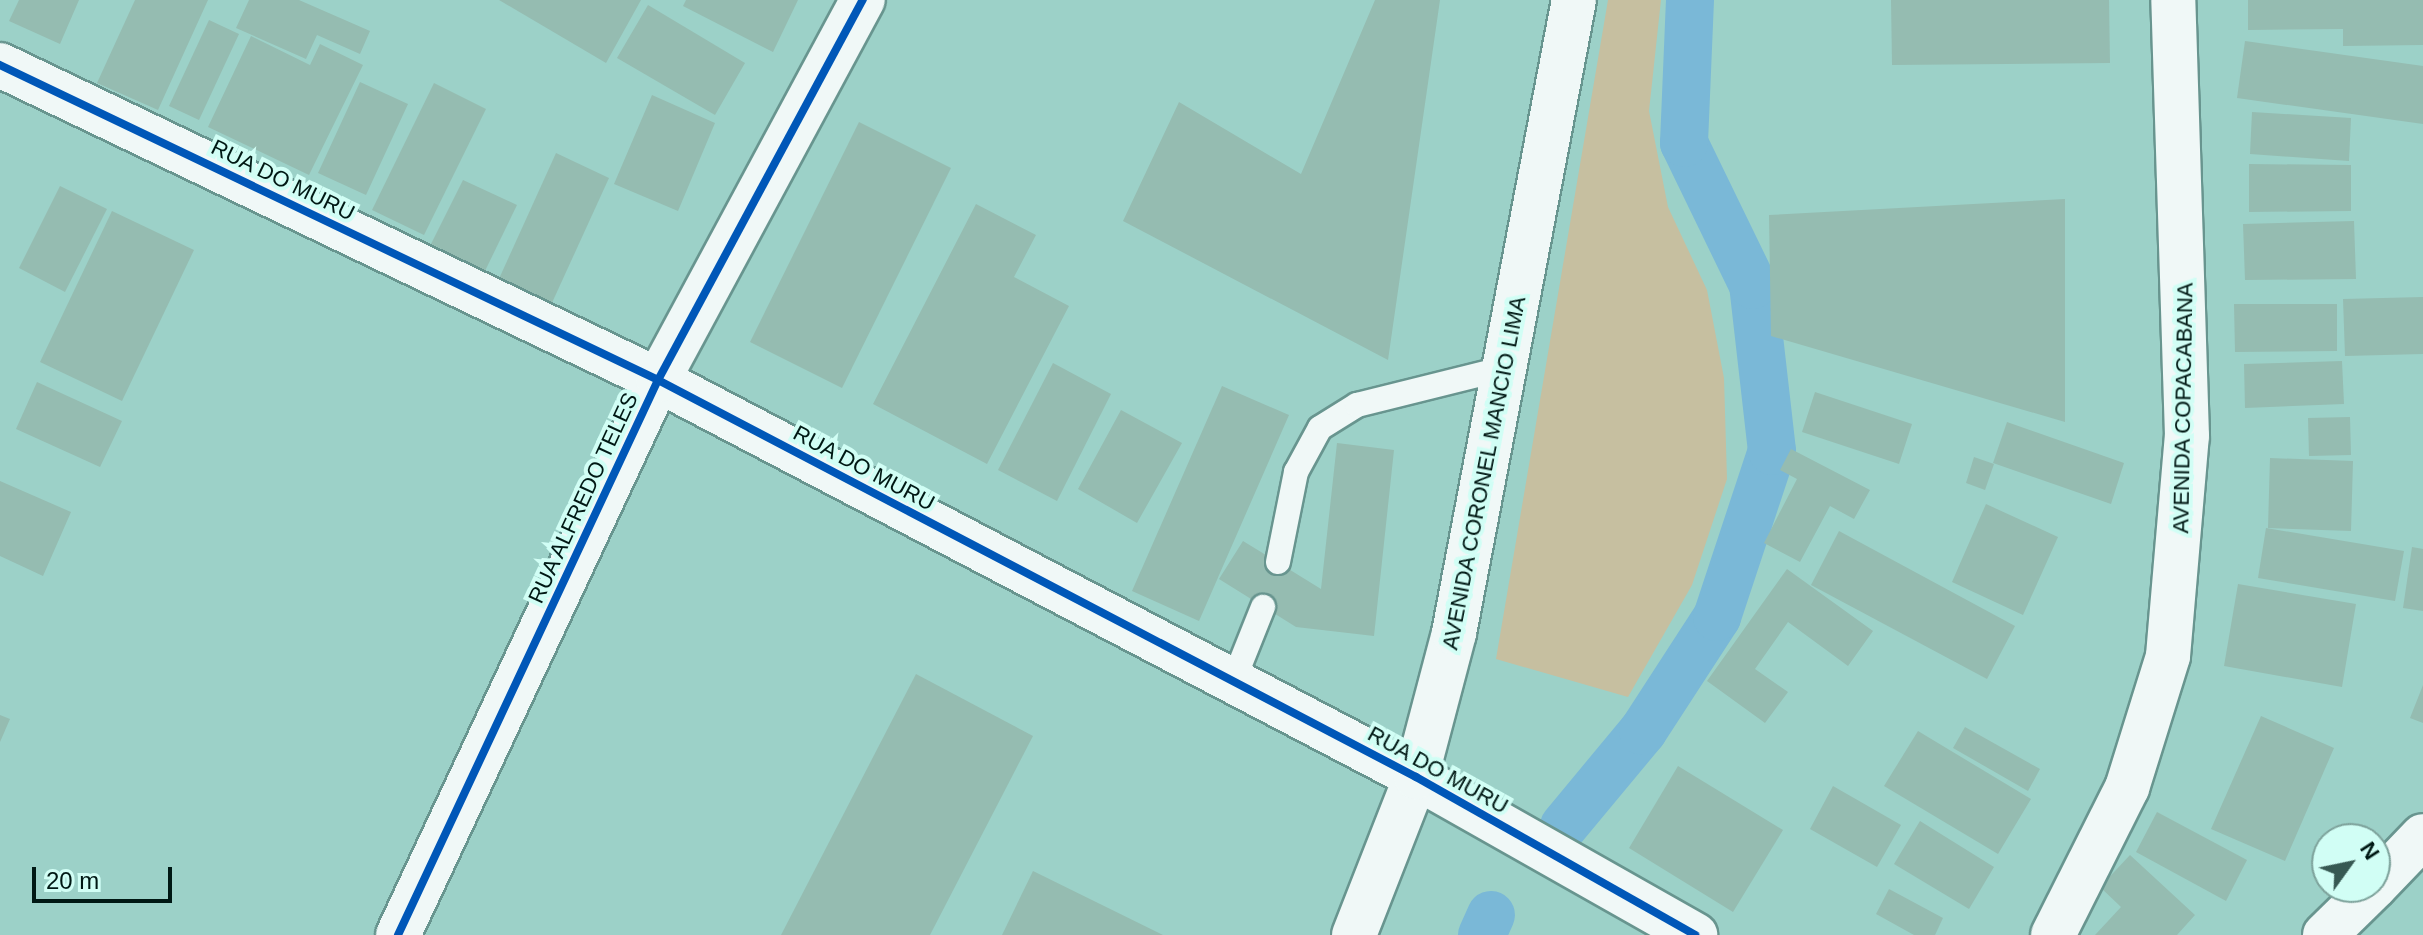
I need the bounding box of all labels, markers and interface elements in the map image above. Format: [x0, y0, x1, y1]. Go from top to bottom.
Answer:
street label: RUA DO MURU [206, 134, 360, 226]
street label: AVENIDA COPACABANA [2168, 282, 2198, 534]
street label: AVENIDA CORONEL MANCIO LIMA [1437, 293, 1531, 653]
street label: RUA ALFREDO TELES [522, 387, 644, 609]
street label: RUA DO MURU [788, 419, 940, 517]
street label: RUA DO MURU [1363, 720, 1513, 820]
north arrow [2311, 823, 2391, 903]
text: N [2355, 837, 2385, 864]
scale bar [36, 851, 176, 901]
text: 20 m [46, 867, 99, 894]

